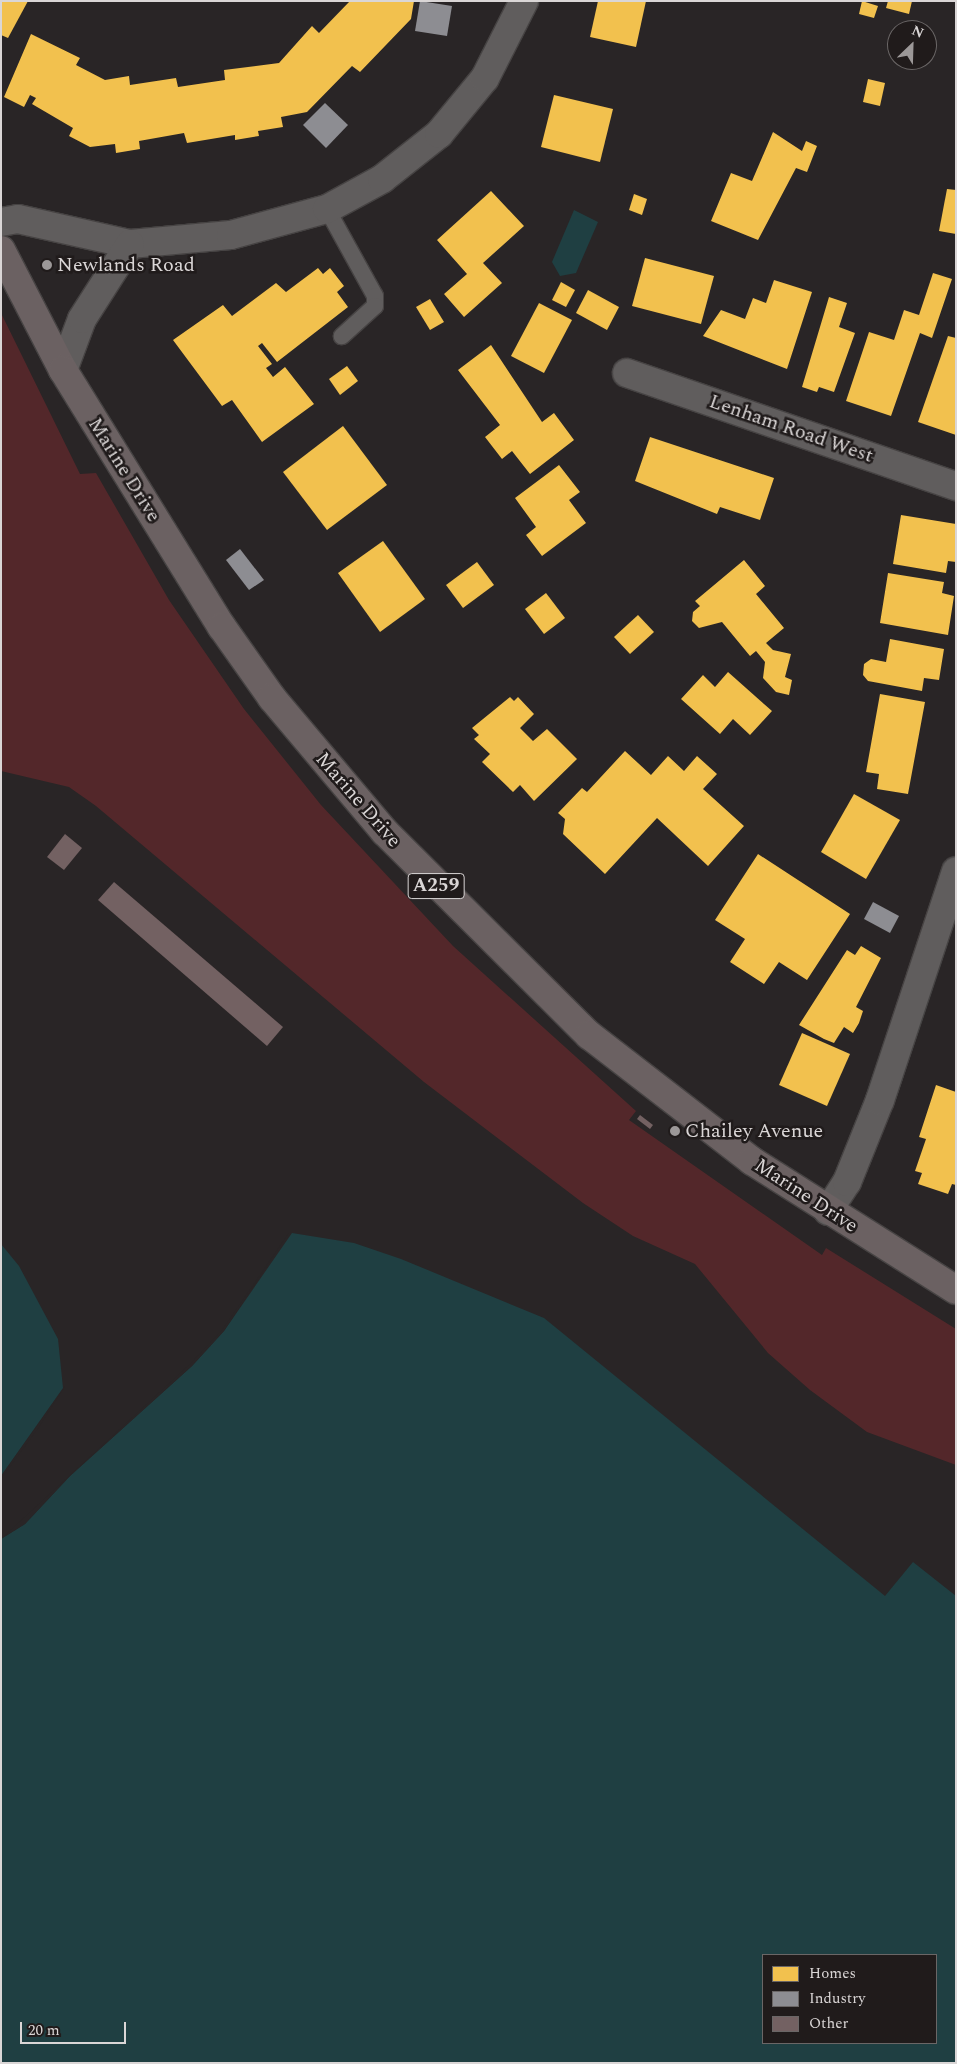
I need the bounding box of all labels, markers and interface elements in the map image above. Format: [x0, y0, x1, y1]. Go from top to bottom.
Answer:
north arrow [887, 20, 937, 70]
text: N [908, 20, 927, 44]
place label: Newlands Road [57, 253, 195, 277]
marker: Newlands Road [41, 259, 53, 271]
street label: Lenham Road West [706, 390, 876, 468]
street label: Marine Drive [82, 413, 166, 527]
street label: Marine Drive [310, 747, 406, 853]
road number: A259 [407, 869, 465, 902]
place label: Chailey Avenue [685, 1119, 823, 1143]
marker: Chailey Avenue [669, 1125, 681, 1137]
street label: Marine Drive [750, 1154, 862, 1238]
legend [762, 1954, 937, 2044]
text: Homes [809, 1962, 856, 1985]
text: Industry [809, 1987, 865, 2010]
scale bar [22, 2012, 129, 2044]
text: Other [809, 2012, 848, 2035]
text: 20 m [28, 2019, 60, 2042]

